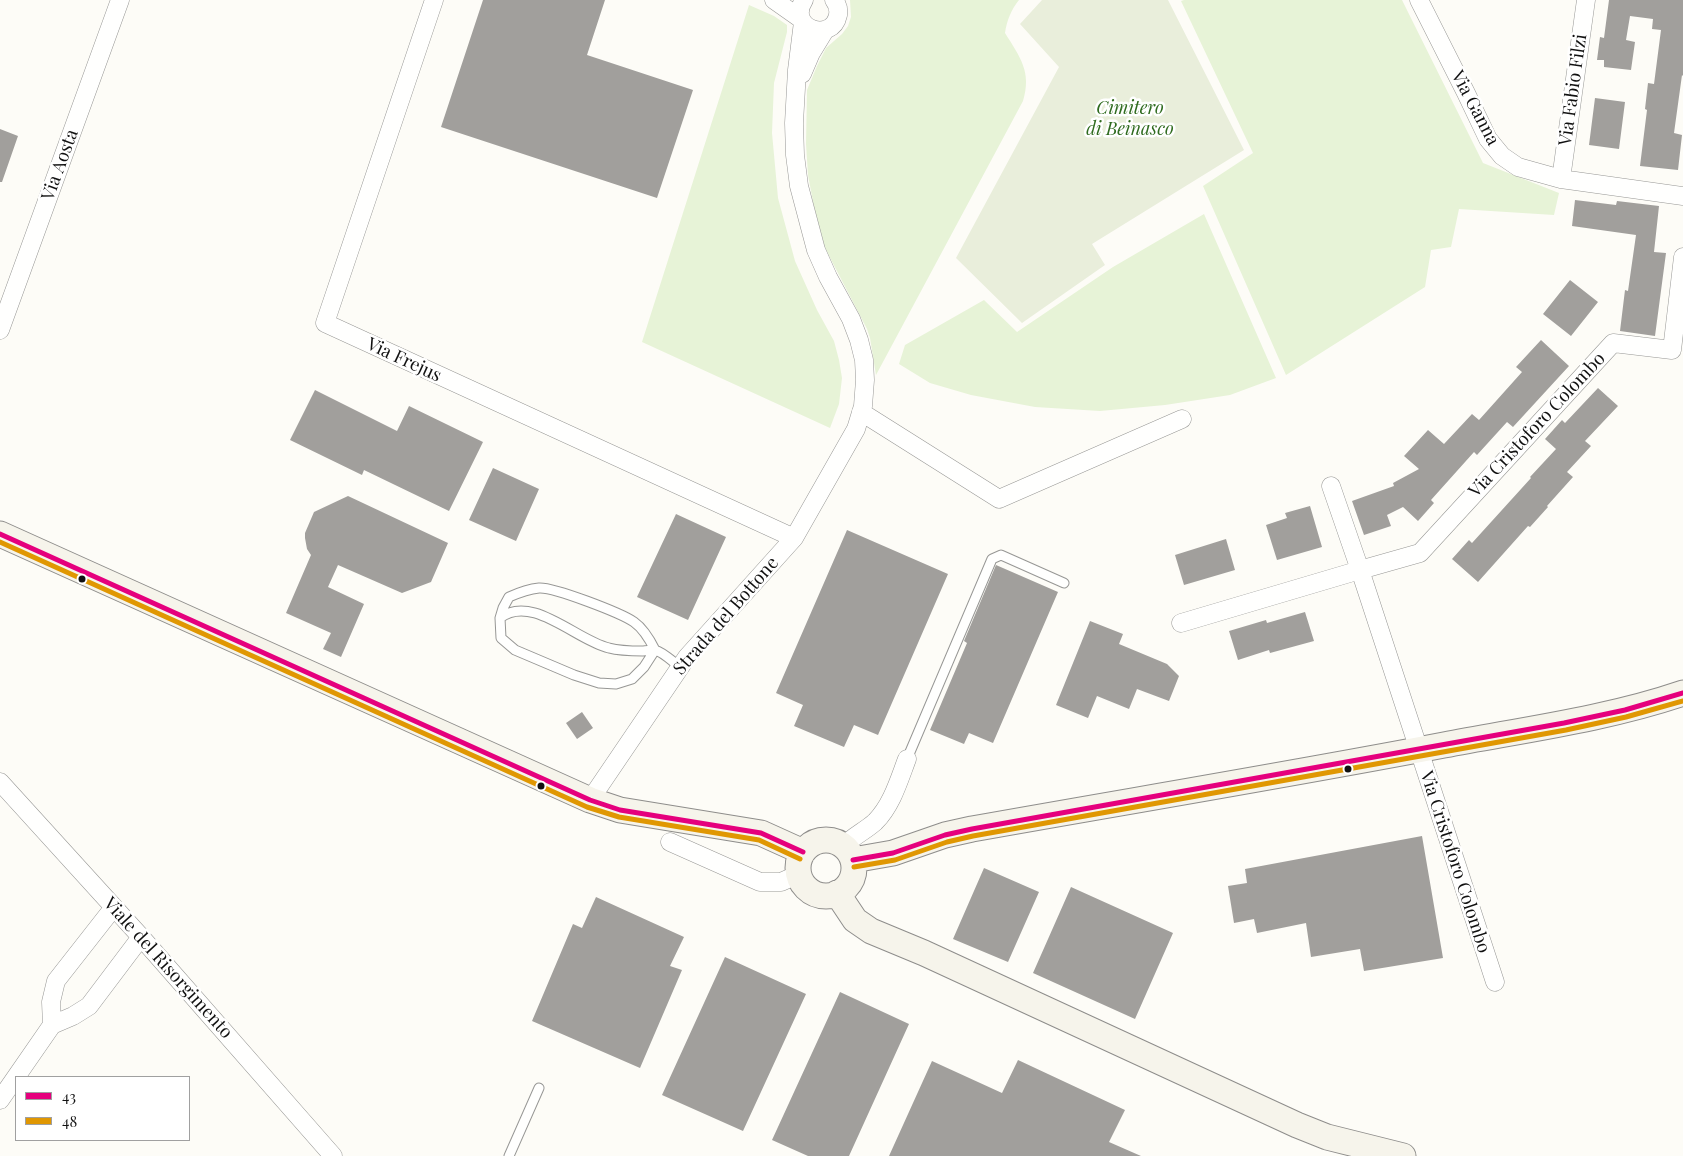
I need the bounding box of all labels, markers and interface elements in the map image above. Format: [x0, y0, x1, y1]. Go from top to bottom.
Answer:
street label: Via Fabio Filzi [1554, 33, 1592, 147]
street label: Via Ganna [1446, 67, 1504, 149]
park label: Cimitero di Beinasco [1086, 97, 1174, 140]
street label: Via Aosta [37, 126, 83, 204]
street label: Via Frejus [363, 333, 445, 387]
street label: Via Cristoforo Colombo [1464, 348, 1610, 502]
street label: Strada del Bottone [669, 553, 783, 679]
unlabelled marker [77, 574, 87, 584]
unlabelled marker [1343, 764, 1353, 774]
street label: Via Cristoforo Colombo [1415, 768, 1495, 956]
unlabelled marker [536, 781, 546, 791]
street label: Viale del Risorgimento [99, 893, 237, 1043]
legend [15, 1076, 190, 1141]
text: 43 [62, 1086, 76, 1106]
text: 48 [62, 1111, 77, 1131]

